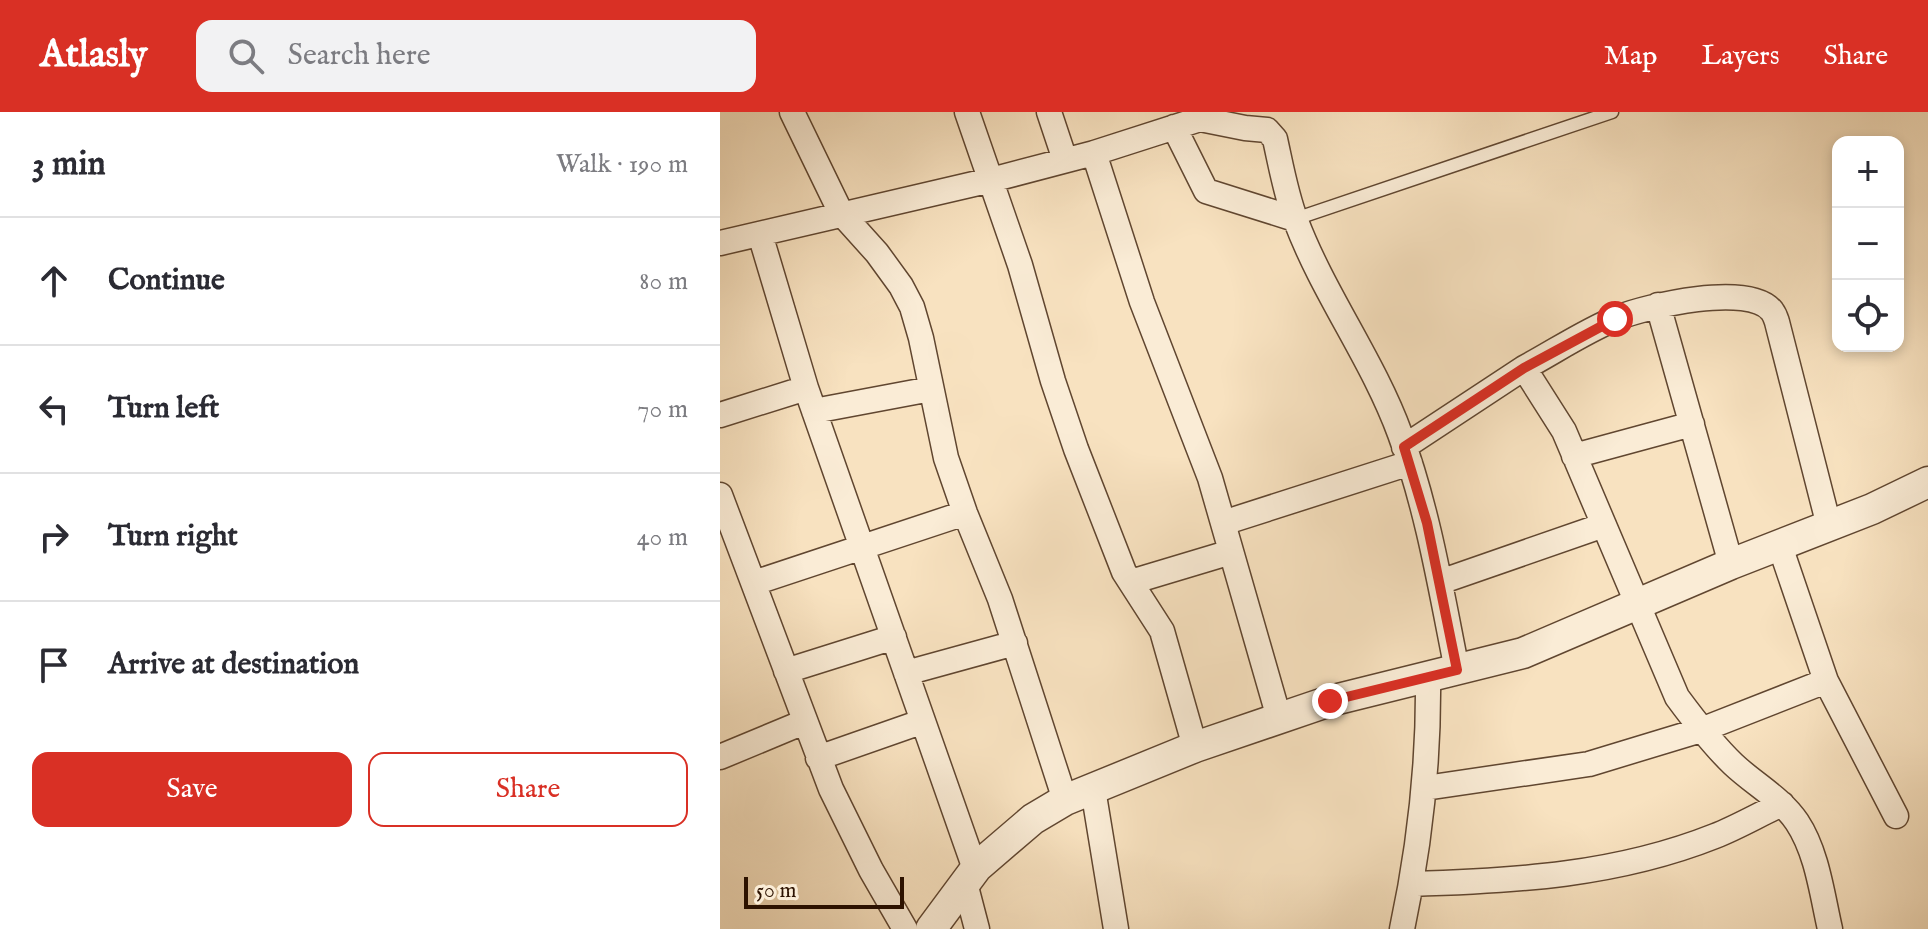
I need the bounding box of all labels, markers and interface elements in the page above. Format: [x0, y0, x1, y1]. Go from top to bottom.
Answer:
search box [196, 20, 756, 92]
text: Atlasly [40, 32, 148, 80]
icon: search [224, 34, 268, 78]
text: Search here [288, 37, 431, 75]
text: Map [1604, 39, 1657, 74]
text: Layers [1701, 39, 1780, 74]
text: Share [1824, 39, 1888, 74]
map controls [1832, 136, 1904, 352]
button: + [1832, 136, 1904, 208]
text: 3 min [32, 143, 106, 186]
text: Walk · 190 m [556, 148, 688, 181]
button: − [1832, 208, 1904, 280]
icon: ahead [32, 259, 76, 303]
text: Continue [108, 262, 225, 300]
text: 80 m [639, 265, 688, 298]
button: locate [1832, 280, 1904, 352]
route start [1597, 301, 1633, 337]
icon: left [32, 387, 76, 431]
text: Turn left [108, 390, 219, 428]
text: 70 m [637, 393, 688, 426]
icon: right [32, 515, 76, 559]
text: Turn right [108, 518, 238, 556]
text: 40 m [637, 521, 688, 554]
icon: arrive [32, 643, 76, 687]
text: Arrive at destination [108, 646, 359, 684]
route end [1312, 683, 1348, 719]
button: Save [32, 752, 352, 827]
button: Share [368, 752, 688, 827]
scale bar [744, 873, 904, 909]
text: 50 m [756, 877, 797, 905]

